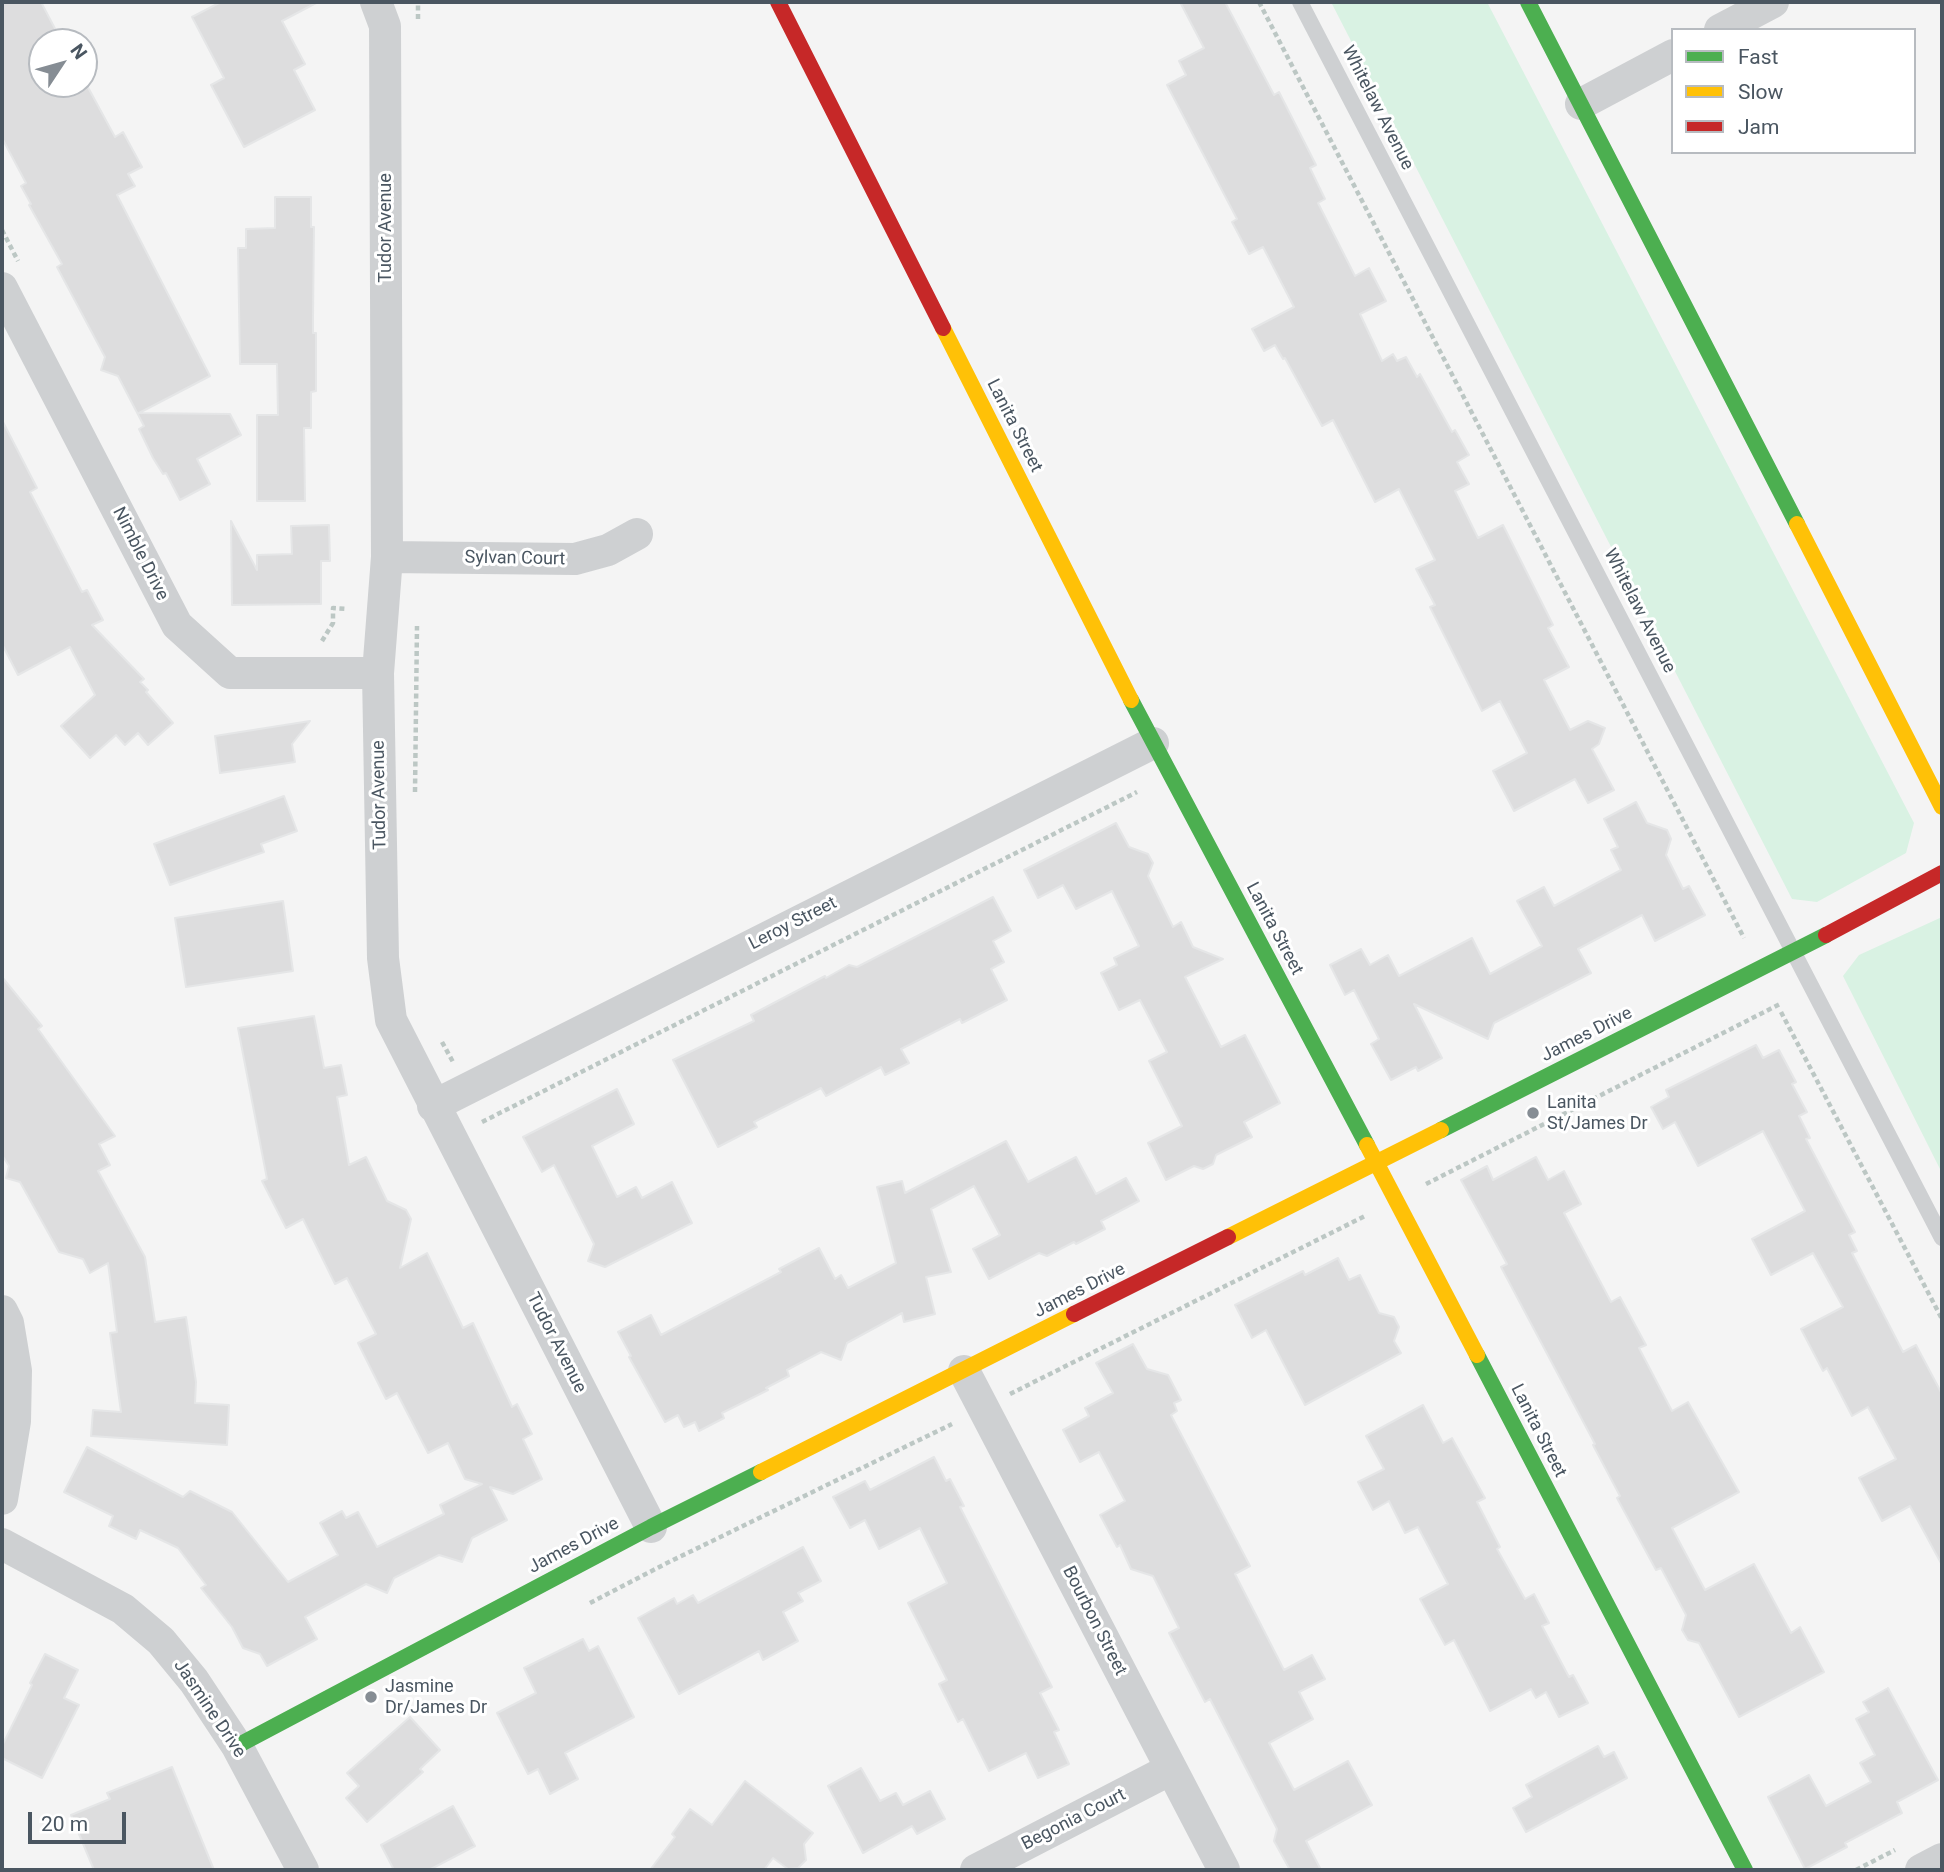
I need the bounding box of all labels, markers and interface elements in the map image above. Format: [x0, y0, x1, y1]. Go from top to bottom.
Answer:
north arrow [28, 28, 98, 98]
legend [1671, 28, 1916, 154]
text: N [66, 39, 92, 64]
street label: Whitelaw Avenue [1336, 42, 1418, 174]
text: Fast [1738, 45, 1778, 69]
text: Slow [1738, 80, 1783, 104]
text: Jam [1738, 115, 1779, 139]
street label: Tudor Avenue [375, 173, 397, 283]
street label: Lanita Street [981, 376, 1047, 476]
street label: Nimble Drive [107, 504, 173, 604]
street label: Whitelaw Avenue [1598, 545, 1680, 677]
street label: Sylvan Court [464, 547, 566, 571]
street label: Tudor Avenue [368, 740, 392, 850]
street label: Lanita Street [1241, 879, 1307, 979]
street label: Leroy Street [745, 893, 841, 955]
street label: James Drive [1538, 1003, 1636, 1067]
place label: Lanita St/James Dr [1547, 1092, 1648, 1134]
marker: Lanita St/James Dr [1525, 1105, 1541, 1121]
street label: James Drive [1031, 1259, 1129, 1323]
street label: Tudor Avenue [521, 1289, 591, 1397]
street label: Lanita Street [1505, 1381, 1571, 1481]
street label: James Drive [525, 1513, 623, 1579]
street label: Bourbon Street [1057, 1563, 1131, 1679]
street label: Jasmine Drive [168, 1656, 250, 1762]
place label: Jasmine Dr/James Dr [385, 1676, 487, 1718]
marker: Jasmine Dr/James Dr [363, 1689, 379, 1705]
street label: Begonia Court [1018, 1784, 1130, 1856]
scale bar [32, 1798, 130, 1842]
text: 20 m [41, 1812, 88, 1836]

